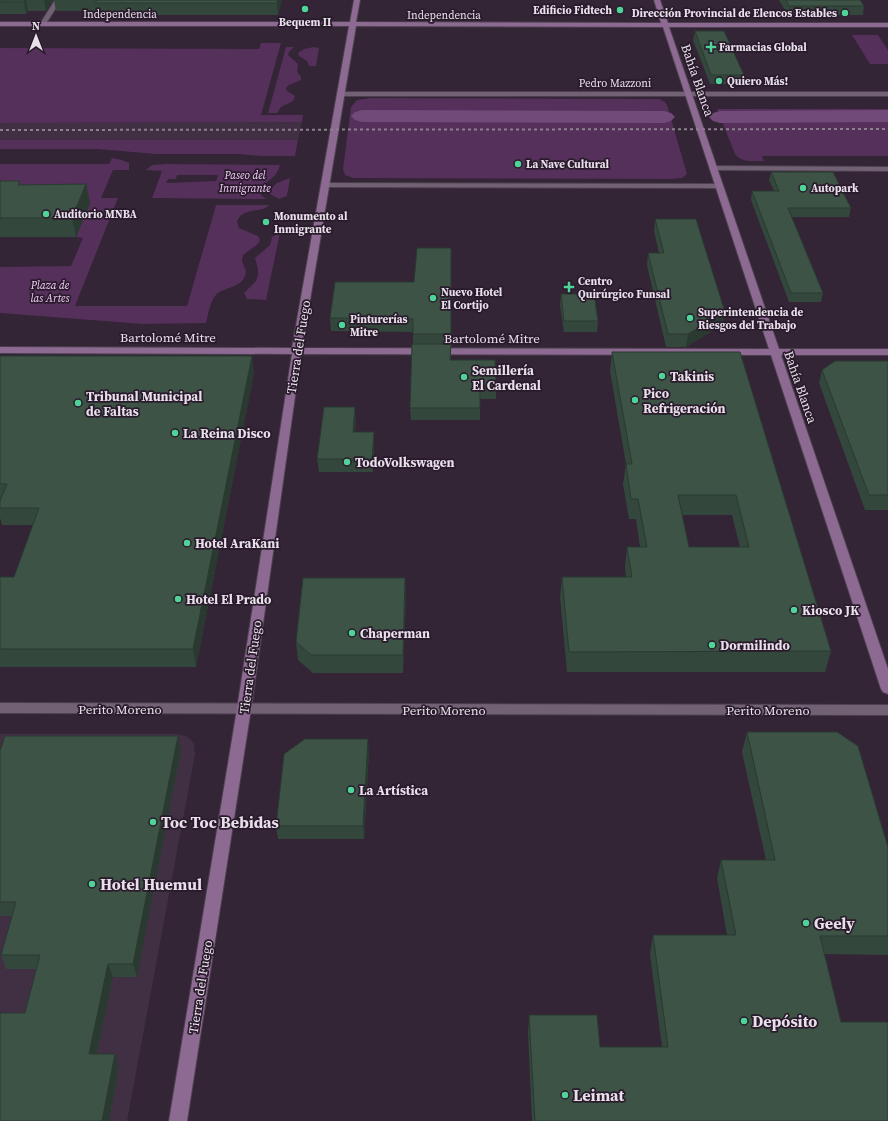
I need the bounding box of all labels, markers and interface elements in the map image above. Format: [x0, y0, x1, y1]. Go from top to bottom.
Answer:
place label: Edificio Fidtech [533, 3, 612, 18]
marker: Bequem II [300, 4, 310, 14]
marker: Edificio Fidtech [615, 5, 625, 15]
place label: Dirección Provincial de Elencos Estables [632, 6, 837, 21]
street label: Independencia [83, 7, 157, 22]
street label: Independencia [407, 8, 481, 23]
marker: Dirección Provincial de Elencos Estables [840, 8, 850, 18]
place label: Bequem II [279, 15, 331, 30]
north arrow [16, 16, 56, 56]
text: N [32, 19, 40, 34]
place label: Farmacias Global [719, 40, 807, 55]
street label: Bahía Blanca [677, 42, 718, 119]
marker: Farmacias Global [706, 42, 716, 52]
place label: Quiero Más! [727, 74, 788, 89]
street label: Pedro Mazzoni [579, 76, 651, 91]
marker: Quiero Más! [714, 76, 724, 86]
place label: La Nave Cultural [526, 157, 609, 172]
marker: La Nave Cultural [513, 159, 523, 169]
park label: Paseo del Inmigrante [218, 168, 271, 196]
place label: Autopark [811, 181, 859, 196]
marker: Autopark [798, 183, 808, 193]
place label: Auditorio MNBA [54, 207, 137, 222]
marker: Auditorio MNBA [41, 209, 51, 219]
place label: Monumento al Inmigrante [274, 209, 348, 237]
marker: Monumento al Inmigrante [261, 217, 271, 227]
place label: Centro Quirúrgico Funsal [578, 274, 670, 302]
park label: Plaza de las Artes [30, 278, 70, 306]
marker: Centro Quirúrgico Funsal [563, 281, 575, 293]
place label: Nuevo Hotel El Cortijo [441, 285, 503, 313]
marker: Nuevo Hotel El Cortijo [428, 293, 438, 303]
street label: Tierra del Fuego [283, 299, 314, 395]
place label: Superintendencia de Riesgos del Trabajo [698, 305, 804, 333]
place label: Pinturerías Mitre [350, 312, 408, 340]
marker: Superintendencia de Riesgos del Trabajo [685, 313, 695, 323]
marker: Pinturerías Mitre [337, 320, 347, 330]
street label: Bartolomé Mitre [120, 329, 216, 346]
street label: Bartolomé Mitre [444, 330, 540, 347]
street label: Bahía Blanca [780, 349, 821, 426]
place label: Semillería El Cardenal [472, 362, 541, 394]
place label: Takinis [670, 368, 714, 385]
marker: Takinis [657, 371, 667, 381]
marker: Semillería El Cardenal [459, 372, 469, 382]
place label: Pico Refrigeración [643, 385, 726, 417]
place label: Tribunal Municipal de Faltas [86, 388, 202, 420]
marker: Pico Refrigeración [630, 395, 640, 405]
marker: Tribunal Municipal de Faltas [73, 398, 83, 408]
place label: La Reina Disco [183, 425, 270, 442]
marker: La Reina Disco [170, 428, 180, 438]
place label: TodoVolkswagen [355, 454, 455, 471]
marker: TodoVolkswagen [342, 457, 352, 467]
place label: Hotel AraKani [195, 535, 279, 552]
marker: Hotel AraKani [182, 538, 192, 548]
place label: Hotel El Prado [186, 591, 271, 608]
marker: Hotel El Prado [173, 594, 183, 604]
place label: Kiosco JK [802, 602, 859, 619]
marker: Kiosco JK [789, 605, 799, 615]
street label: Tierra del Fuego [235, 619, 266, 715]
place label: Chaperman [360, 625, 430, 642]
marker: Chaperman [347, 628, 357, 638]
place label: Dormilindo [720, 637, 790, 654]
marker: Dormilindo [707, 640, 717, 650]
street label: Perito Moreno [78, 701, 162, 718]
street label: Perito Moreno [402, 702, 486, 719]
street label: Perito Moreno [726, 702, 810, 719]
place label: La Artística [359, 782, 428, 799]
marker: La Artística [346, 785, 356, 795]
place label: Toc Toc Bebidas [161, 811, 279, 833]
marker: Toc Toc Bebidas [148, 817, 158, 827]
place label: Hotel Huemul [100, 873, 202, 895]
marker: Hotel Huemul [87, 879, 97, 889]
place label: Geely [814, 912, 855, 934]
marker: Geely [801, 918, 811, 928]
street label: Tierra del Fuego [185, 939, 216, 1035]
place label: Depósito [752, 1010, 817, 1032]
marker: Depósito [739, 1016, 749, 1026]
place label: Leimat [573, 1084, 625, 1106]
marker: Leimat [560, 1090, 570, 1100]

